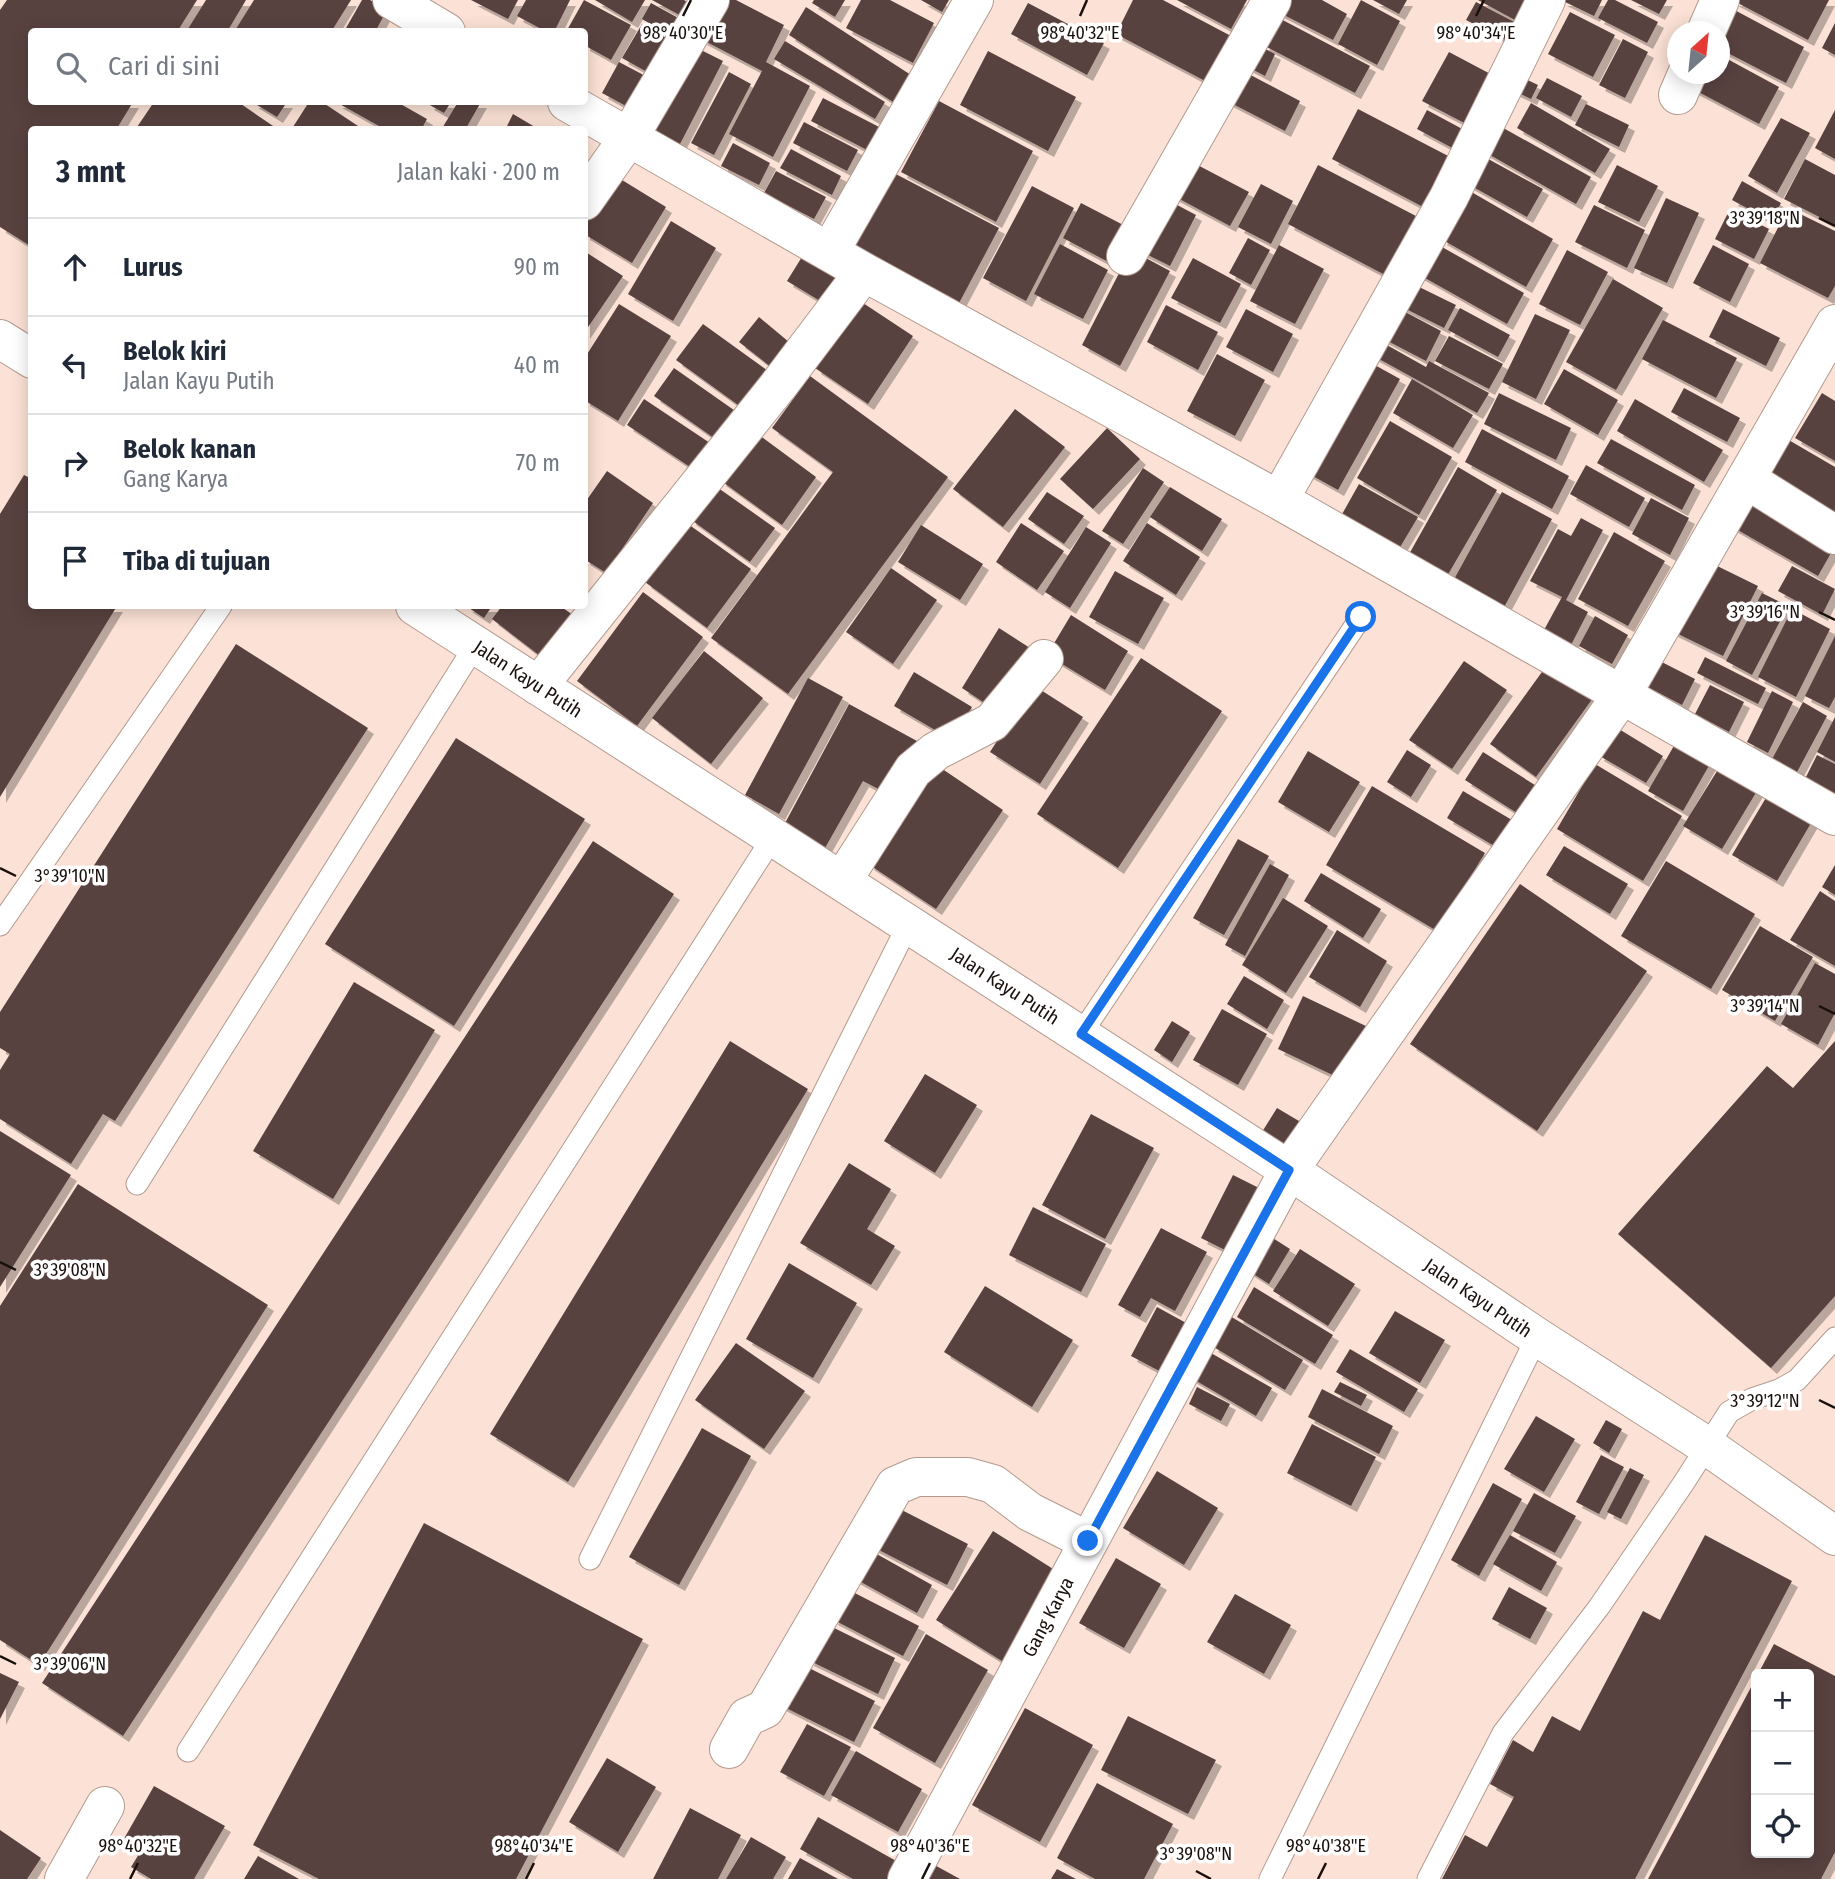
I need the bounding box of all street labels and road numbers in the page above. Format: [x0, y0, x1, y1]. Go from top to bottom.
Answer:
street label: Jalan Kayu Putih [469, 635, 587, 723]
street label: Jalan Kayu Putih [946, 942, 1064, 1030]
street label: Jalan Kayu Putih [1420, 1253, 1536, 1343]
street label: Gang Karya [1017, 1573, 1079, 1661]

